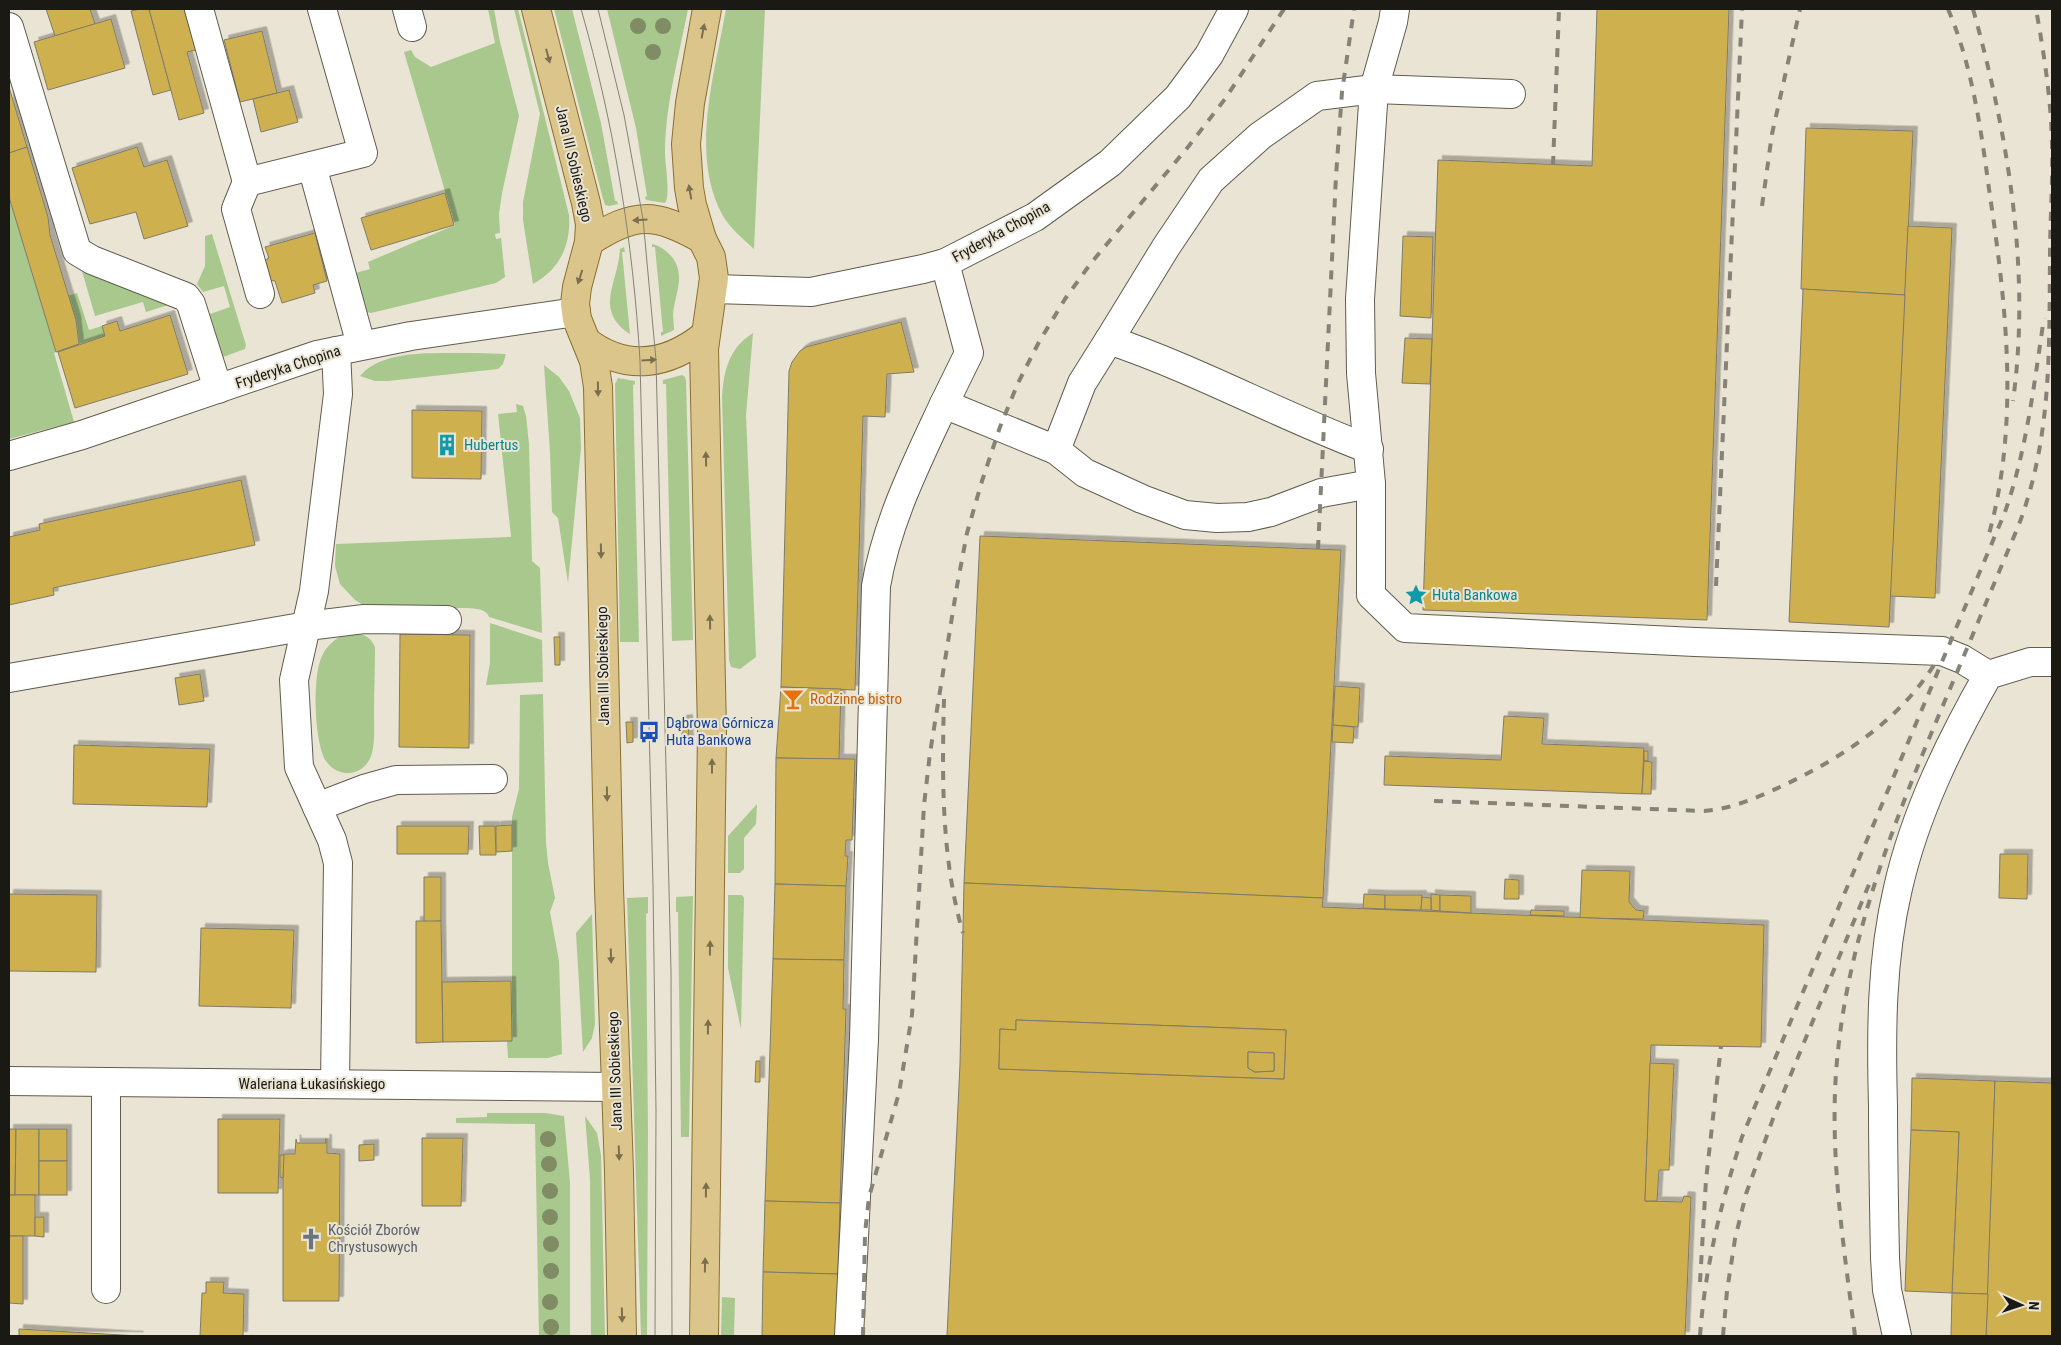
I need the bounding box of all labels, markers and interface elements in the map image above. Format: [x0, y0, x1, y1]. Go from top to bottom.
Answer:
one-way arrow [699, 24, 707, 39]
one-way arrow [544, 48, 552, 63]
street label: Jana III Sobieskiego [552, 104, 596, 224]
one-way arrow [685, 184, 693, 200]
street label: Fryderyka Chopina [949, 198, 1053, 266]
one-way arrow [632, 217, 648, 225]
one-way arrow [576, 269, 583, 284]
street label: Fryderyka Chopina [233, 342, 343, 392]
one-way arrow [641, 356, 657, 364]
one-way arrow [594, 381, 602, 397]
building icon: Hubertus [434, 432, 460, 458]
place label: Hubertus [464, 436, 519, 454]
one-way arrow [702, 451, 710, 467]
one-way arrow [597, 544, 605, 560]
place icon: Huta Bankowa [1403, 582, 1429, 608]
place label: Huta Bankowa [1432, 586, 1517, 604]
street label: Jana III Sobieskiego [593, 606, 613, 726]
one-way arrow [706, 614, 714, 630]
bar icon: Rodzinne bistro [780, 686, 806, 712]
place label: Rodzinne bistro [810, 690, 902, 708]
place label: Dąbrowa Górnicza Huta Bankowa [666, 714, 774, 749]
bus stop icon: Dąbrowa Górnicza Huta Bankowa [636, 719, 662, 745]
one-way arrow [708, 758, 716, 774]
one-way arrow [603, 786, 611, 802]
one-way arrow [706, 939, 714, 955]
one-way arrow [608, 948, 616, 964]
street label: Jana III Sobieskiego [604, 1011, 626, 1131]
one-way arrow [704, 1019, 712, 1035]
street label: Waleriana Łukasińskiego [239, 1075, 385, 1093]
one-way arrow [615, 1145, 623, 1161]
one-way arrow [702, 1182, 710, 1198]
place label: Kościół Zborów Chrystusowych [328, 1221, 420, 1256]
church icon: Kościół Zborów Chrystusowych [298, 1226, 324, 1252]
one-way arrow [701, 1257, 709, 1273]
north arrow [1996, 1280, 2046, 1330]
text: N [2026, 1301, 2042, 1310]
one-way arrow [618, 1308, 626, 1324]

